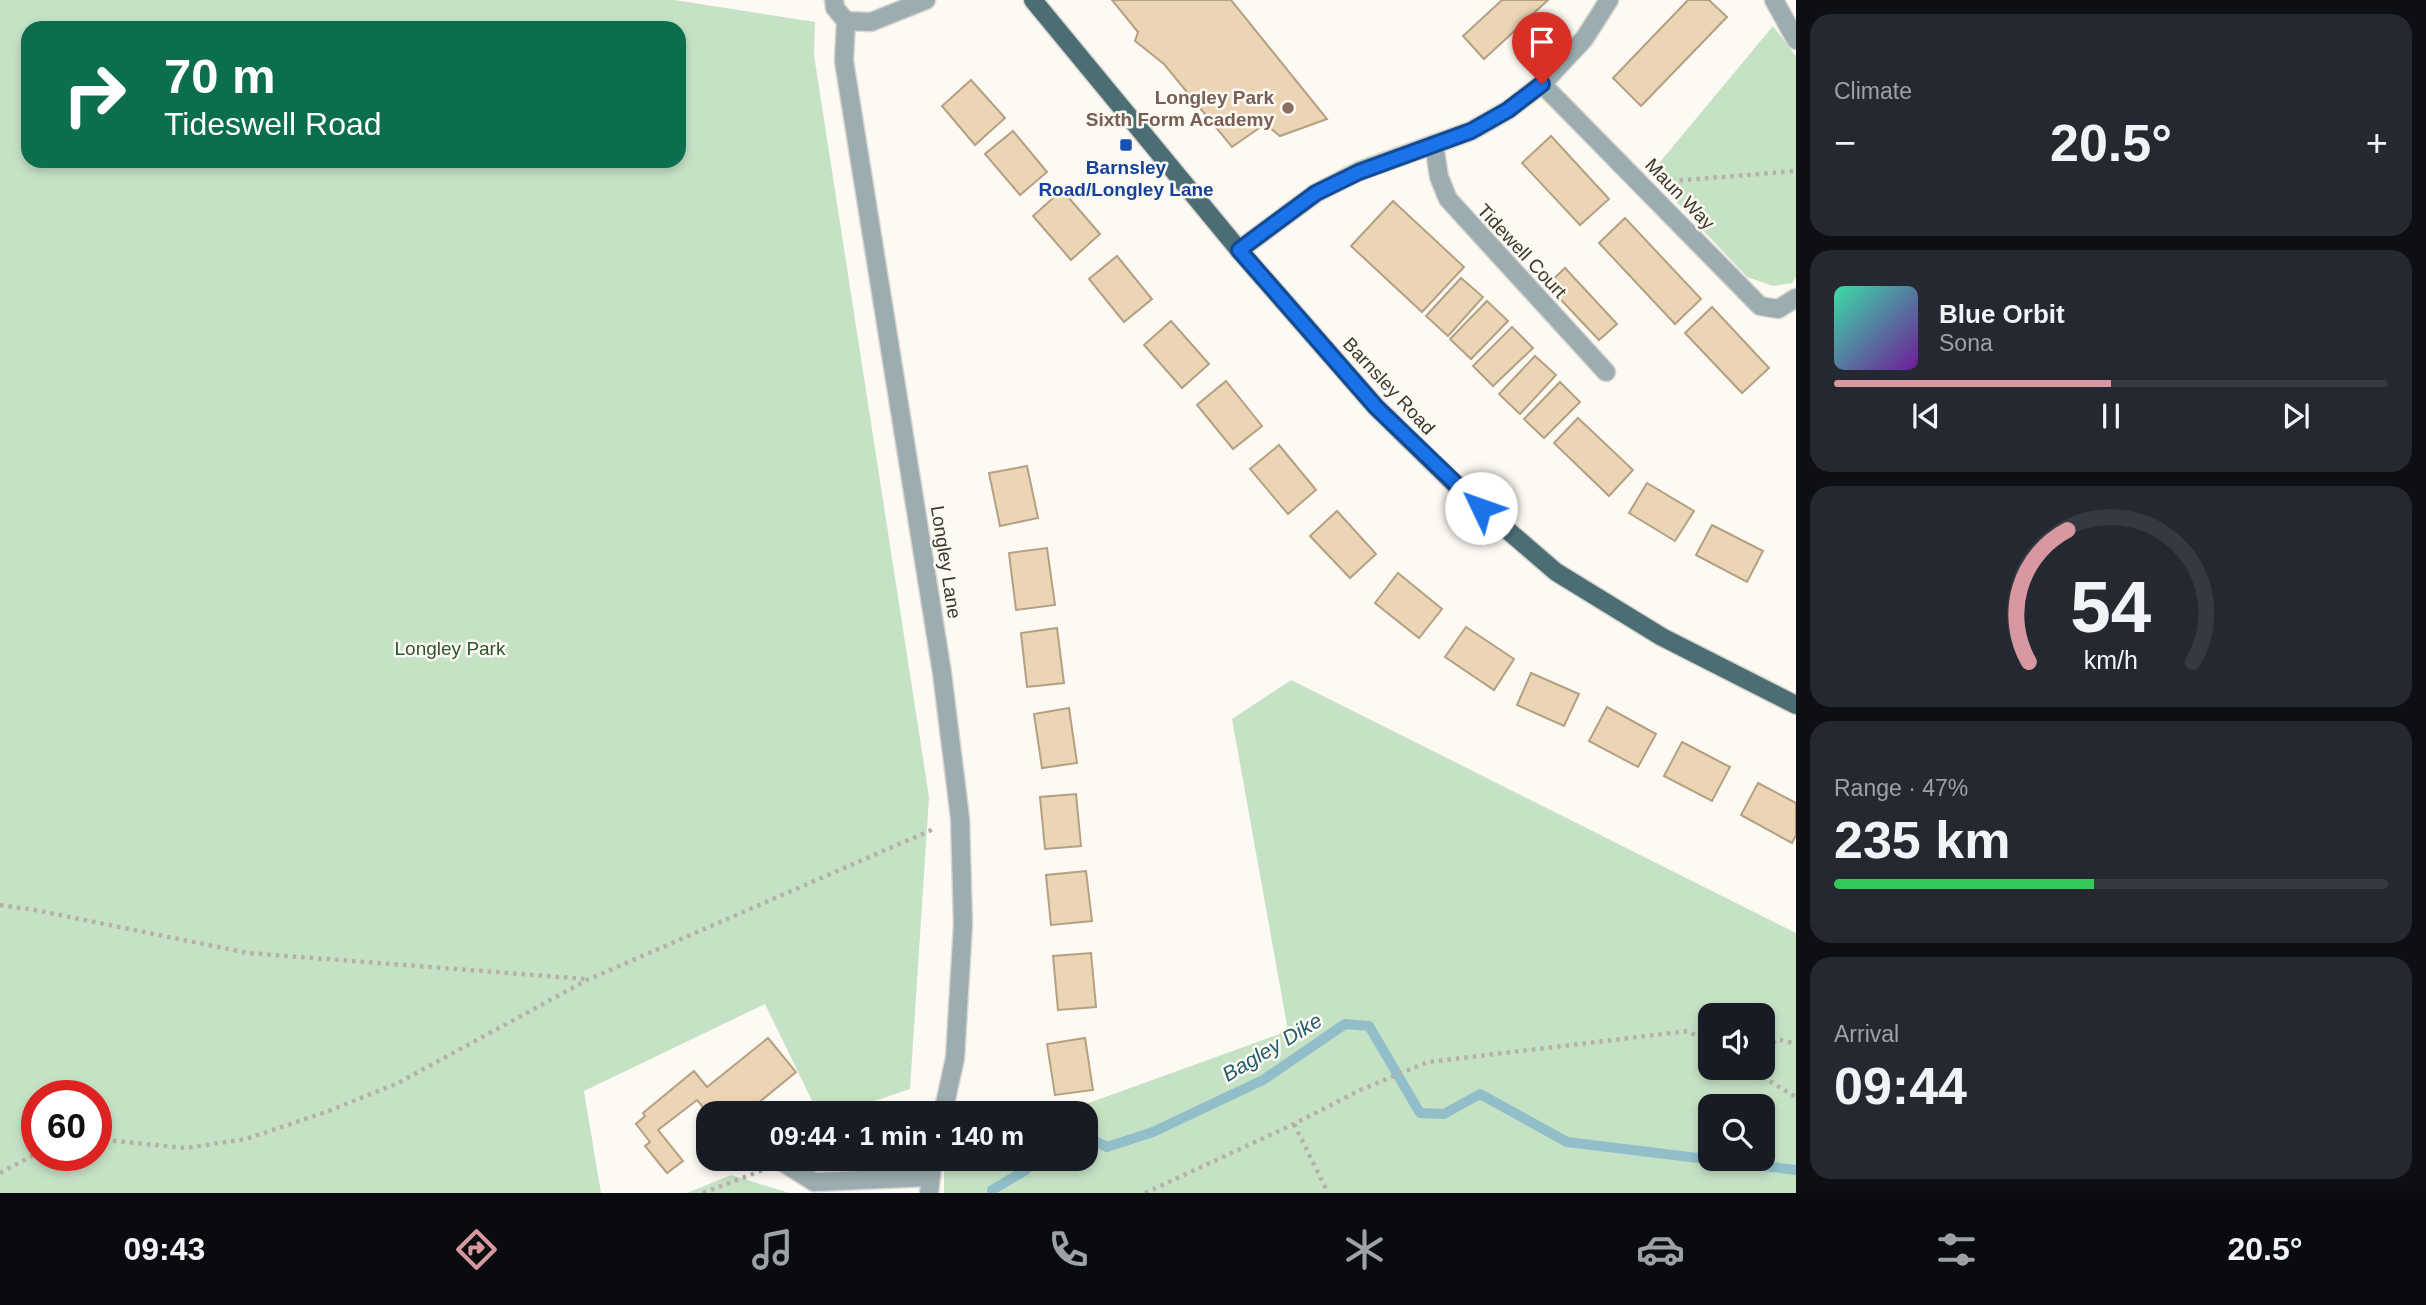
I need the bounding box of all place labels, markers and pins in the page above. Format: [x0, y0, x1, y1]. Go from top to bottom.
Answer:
pin [1512, 12.0, 1572, 84]
place label: Longley Park Sixth Form Academy [1086, 87, 1274, 130]
marker: Longley Park Sixth Form Academy [1280, 100, 1296, 116]
marker: Barnsley Road/Longley Lane [1118, 137, 1134, 153]
place label: Barnsley Road/Longley Lane [1038, 157, 1214, 200]

